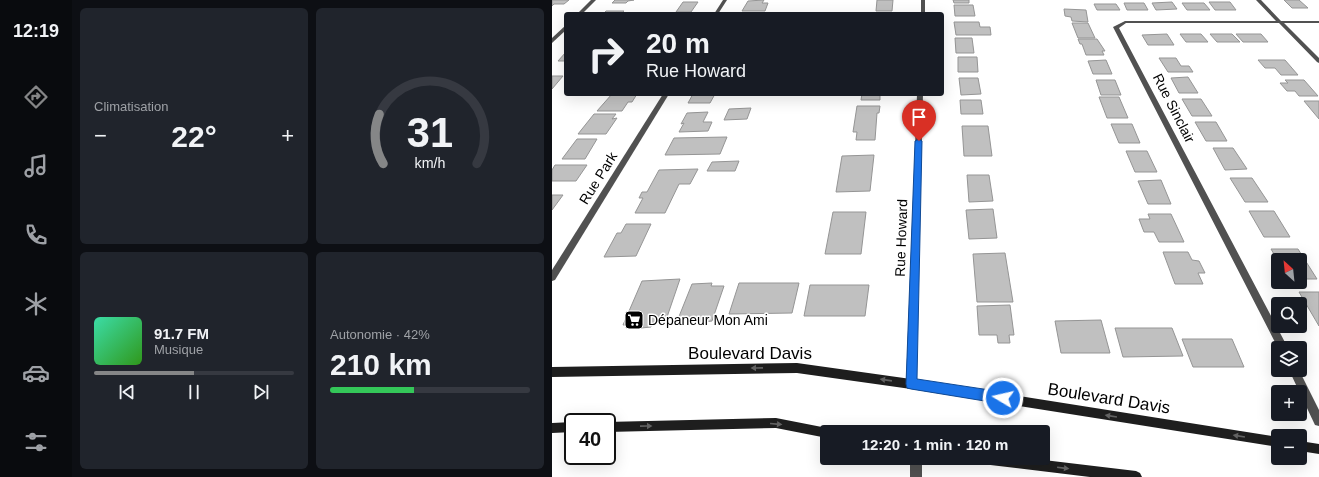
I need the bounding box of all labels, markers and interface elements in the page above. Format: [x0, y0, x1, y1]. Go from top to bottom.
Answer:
text: 12:19 [13, 21, 59, 41]
icon: right [580, 28, 632, 80]
text: 20 m [646, 28, 710, 59]
text: Rue Howard [646, 61, 746, 81]
street label: Rue Sinclair [1150, 71, 1198, 146]
icon: directions [22, 83, 50, 111]
text: Climatisation [94, 99, 168, 114]
pin [902, 100, 936, 141]
icon: arrive [908, 106, 930, 128]
text: 31 [407, 109, 453, 156]
text: 22° [171, 120, 217, 153]
text: − [94, 123, 107, 148]
text: + [281, 123, 294, 148]
street label: Rue Park [576, 148, 621, 207]
icon: music [22, 152, 50, 180]
text: km/h [415, 154, 446, 170]
street label: Rue Howard [892, 199, 910, 277]
icon: phone [22, 221, 50, 249]
north arrow [1271, 253, 1307, 289]
map controls [1271, 253, 1307, 465]
icon: climate [22, 290, 50, 318]
button: search [1271, 297, 1307, 333]
supermarket icon: Dépaneur Mon Ami [623, 309, 645, 331]
place label: Dépaneur Mon Ami [648, 312, 768, 328]
text: 91.7 FM [154, 325, 209, 342]
text: Autonomie · 42% [330, 327, 430, 342]
button: layers [1271, 341, 1307, 377]
text: Musique [154, 342, 203, 357]
street label: Boulevard Davis [688, 344, 812, 363]
text: 210 km [330, 348, 432, 381]
icon: car [22, 359, 50, 387]
one-way arrow [751, 365, 763, 372]
one-way arrow [880, 377, 892, 383]
position arrow [982, 377, 1024, 419]
street label: Boulevard Davis [1046, 379, 1172, 418]
icon: previous [116, 381, 138, 403]
icon: pause [183, 381, 205, 403]
icon: next [250, 381, 272, 403]
button: + [1271, 385, 1307, 421]
speed limit sign: 40 [564, 413, 616, 465]
one-way arrow [1105, 413, 1117, 419]
one-way arrow [770, 420, 782, 427]
one-way arrow [640, 423, 653, 429]
icon: filters [22, 428, 50, 456]
button: − [1271, 429, 1307, 465]
one-way arrow [1233, 433, 1246, 439]
text: 12:20 · 1 min · 120 m [862, 436, 1008, 453]
one-way arrow [1057, 465, 1069, 471]

